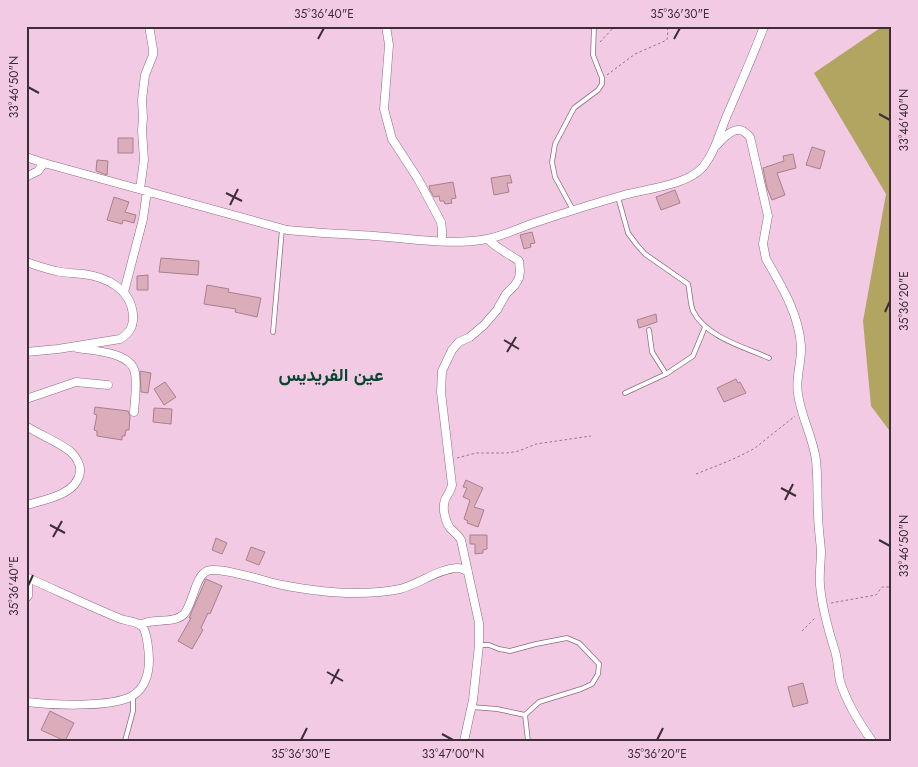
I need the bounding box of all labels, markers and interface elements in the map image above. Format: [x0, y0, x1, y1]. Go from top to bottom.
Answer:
text: 35°36'40"E [294, 5, 354, 23]
text: 35°36'30"E [650, 5, 710, 23]
text: 33°46'50"N [5, 56, 23, 118]
text: 33°46'40"N [895, 89, 913, 151]
text: 35°36'20"E [895, 271, 913, 331]
district label: عين الفريديس [278, 362, 384, 388]
text: 33°46'50"N [895, 515, 913, 577]
text: 35°36'40"E [5, 556, 23, 616]
text: 35°36'30"E [271, 745, 331, 763]
text: 33°47'00"N [422, 745, 484, 763]
text: 35°36'20"E [627, 745, 687, 763]

